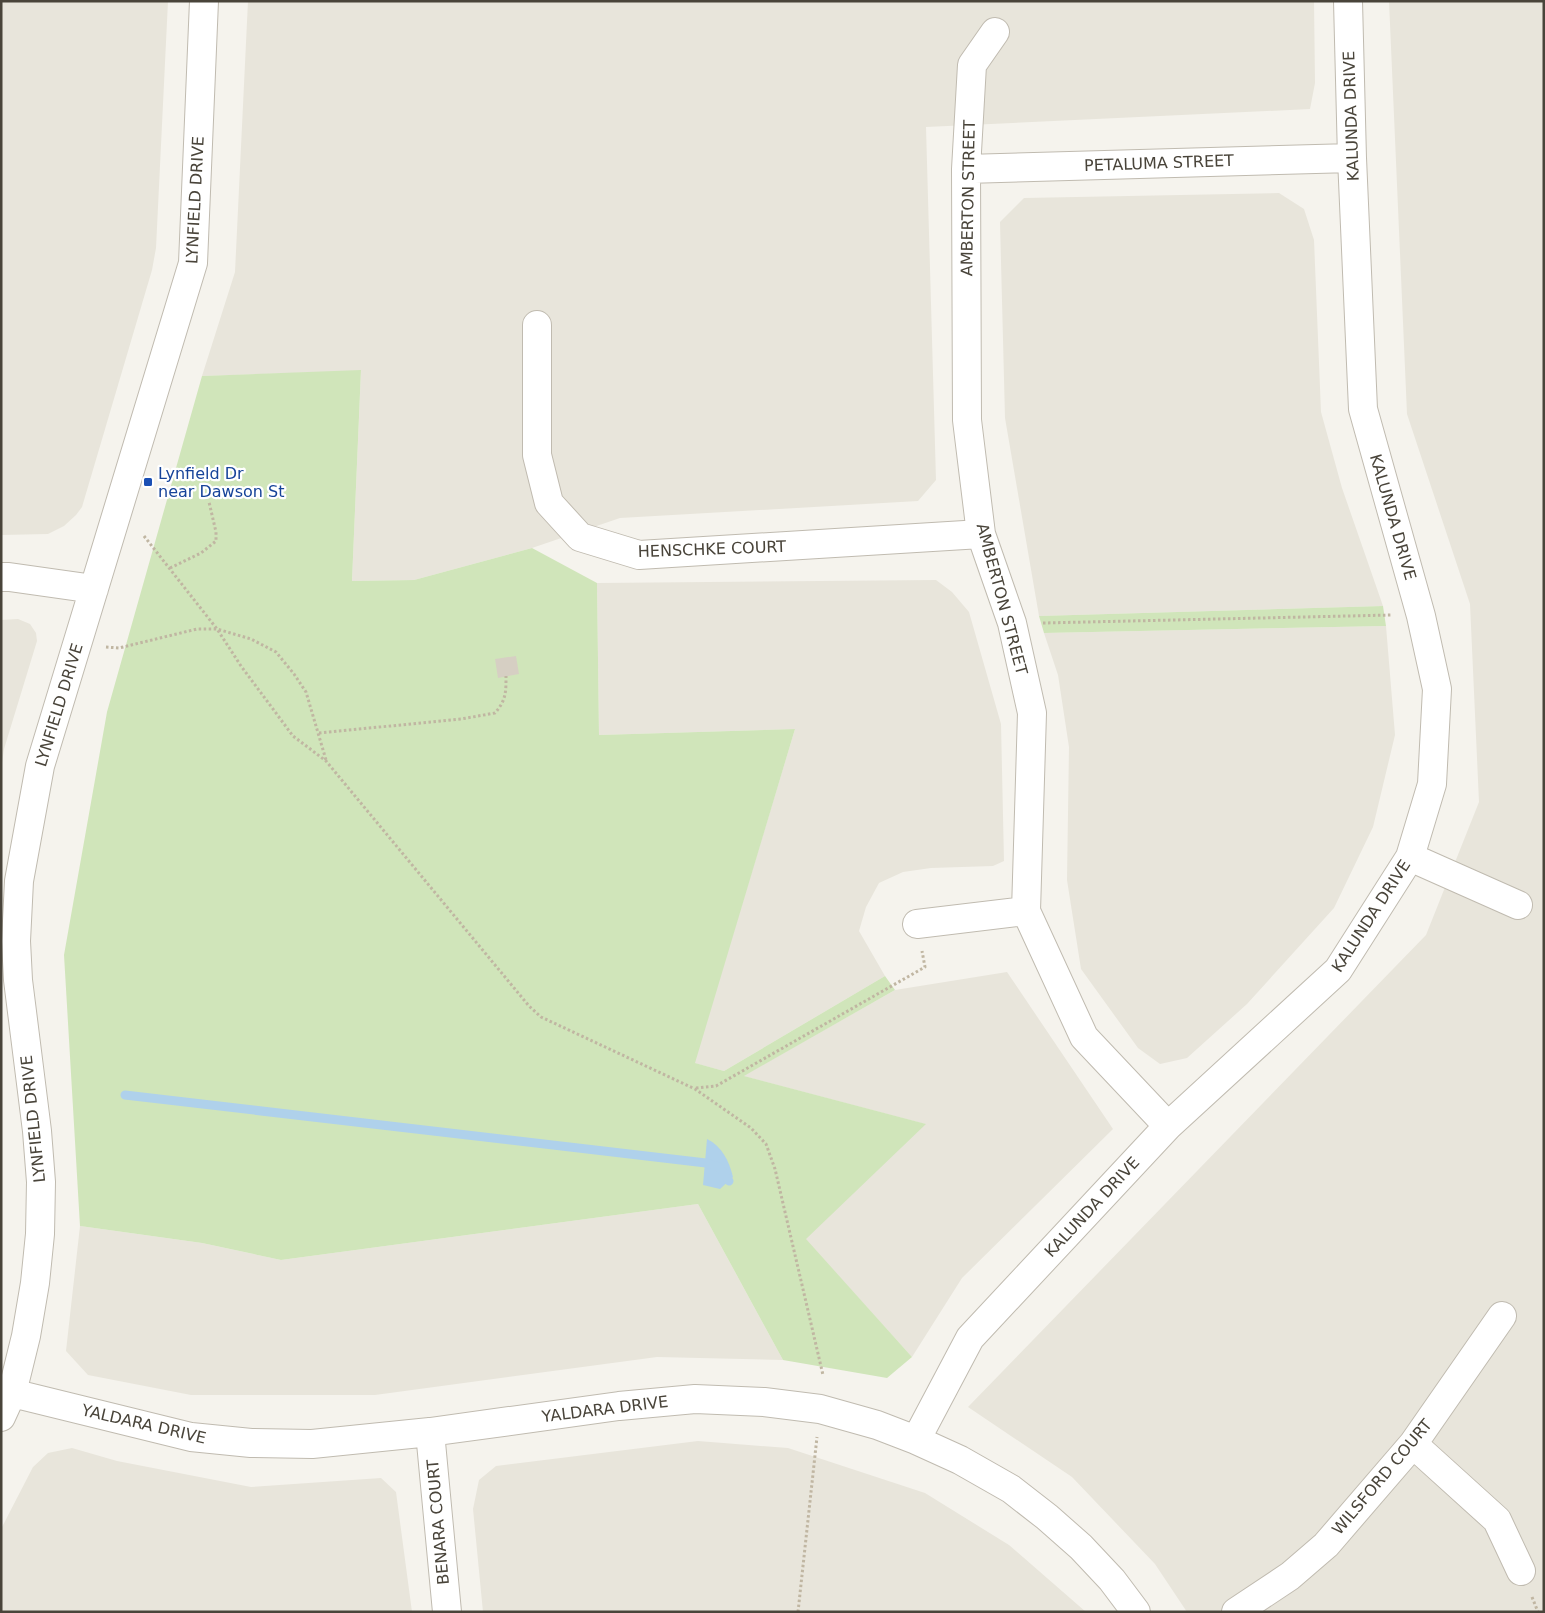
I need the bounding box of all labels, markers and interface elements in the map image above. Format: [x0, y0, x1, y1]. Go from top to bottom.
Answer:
street label: KALUNDA DRIVE [1339, 51, 1363, 181]
street label: AMBERTON STREET [957, 119, 979, 276]
street label: LYNFIELD DRIVE [182, 136, 208, 264]
street label: PETALUMA STREET [1084, 151, 1234, 175]
street label: KALUNDA DRIVE [1366, 452, 1420, 582]
place label: Lynfield Dr near Dawson St [158, 464, 284, 501]
marker: Lynfield Dr near Dawson St [142, 476, 154, 488]
street label: AMBERTON STREET [973, 521, 1031, 677]
street label: HENSCHKE COURT [638, 537, 787, 561]
street label: LYNFIELD DRIVE [31, 641, 87, 769]
street label: KALUNDA DRIVE [1328, 856, 1414, 976]
street label: LYNFIELD DRIVE [17, 1054, 49, 1184]
street label: KALUNDA DRIVE [1041, 1153, 1143, 1261]
street label: YALDARA DRIVE [540, 1392, 669, 1426]
street label: YALDARA DRIVE [79, 1400, 208, 1448]
street label: WILSFORD COURT [1328, 1415, 1436, 1539]
street label: BENARA COURT [423, 1458, 453, 1585]

